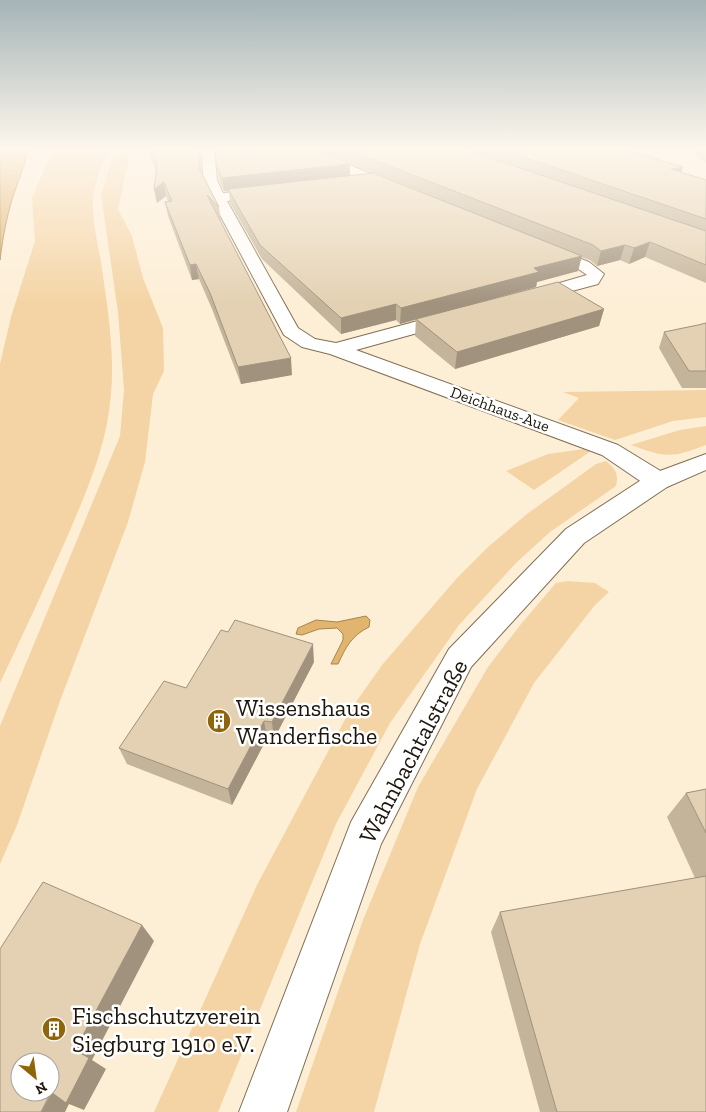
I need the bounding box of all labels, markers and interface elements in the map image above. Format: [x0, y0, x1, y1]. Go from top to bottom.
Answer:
street label: Deichhaus-Aue [448, 382, 552, 436]
street label: Wahnbachtalstraße [352, 654, 474, 848]
place label: Wissenshaus Wanderfische [236, 693, 377, 750]
building icon: Wissenshaus Wanderfische [206, 708, 232, 734]
place label: Fischschutzverein Siegburg 1910 e.V. [72, 1001, 261, 1058]
building icon: Fischschutzverein Siegburg 1910 e.V. [41, 1016, 67, 1042]
north arrow [10, 1052, 60, 1102]
text: N [32, 1078, 50, 1098]

